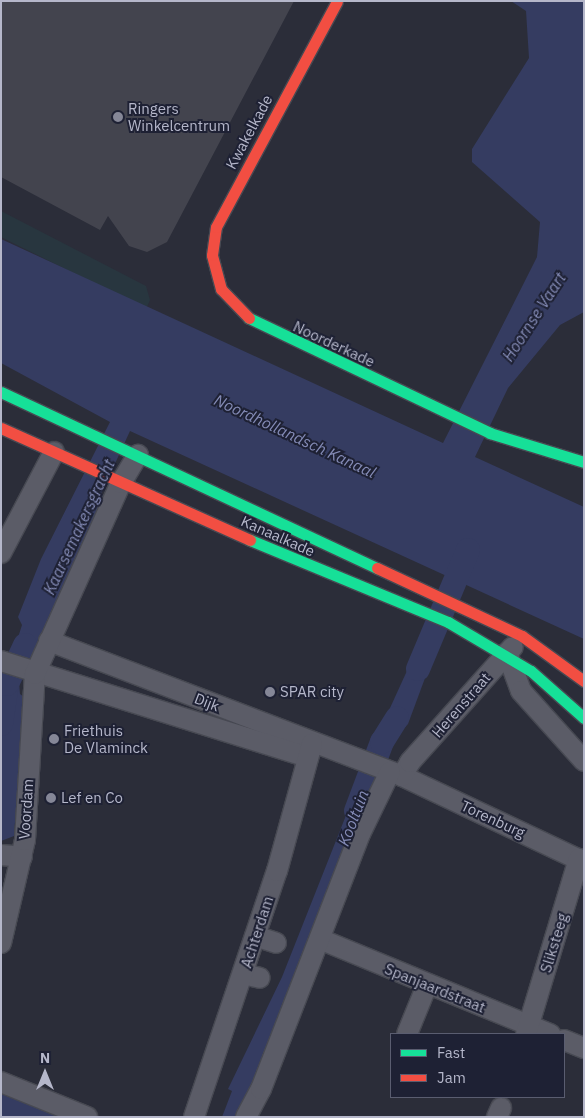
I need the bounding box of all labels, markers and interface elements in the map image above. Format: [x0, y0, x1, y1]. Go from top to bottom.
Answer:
street label: Kwakelkade [222, 92, 276, 172]
place label: Ringers Winkelcentrum [128, 99, 230, 134]
marker: Ringers Winkelcentrum [112, 111, 124, 123]
water label: Hoornse Vaart [498, 269, 570, 365]
street label: Noorderkade [290, 317, 378, 371]
water label: Noordhollandsch Kanaal [211, 390, 379, 482]
water label: Kaarsemakersgracht [39, 456, 119, 598]
street label: Kanaalkade [238, 512, 318, 560]
street label: Herenstraat [428, 669, 494, 741]
place label: SPAR city [280, 683, 344, 701]
marker: SPAR city [264, 686, 276, 698]
street label: Dijk [192, 689, 222, 715]
place label: Friethuis De Vlaminck [64, 721, 148, 756]
marker: Friethuis De Vlaminck [48, 733, 60, 745]
street label: Voordam [15, 778, 37, 840]
water label: Kooltuin [334, 787, 372, 849]
place label: Lef en Co [61, 789, 123, 807]
marker: Lef en Co [45, 792, 57, 804]
street label: Torenburg [458, 796, 528, 842]
street label: Achterdam [237, 894, 277, 970]
street label: Sliksteeg [536, 911, 572, 975]
street label: Spanjaardstraat [382, 960, 488, 1016]
legend [390, 1033, 565, 1098]
text: Fast [437, 1043, 465, 1062]
north arrow [20, 1048, 70, 1098]
text: N [40, 1049, 50, 1067]
text: Jam [437, 1068, 466, 1087]

